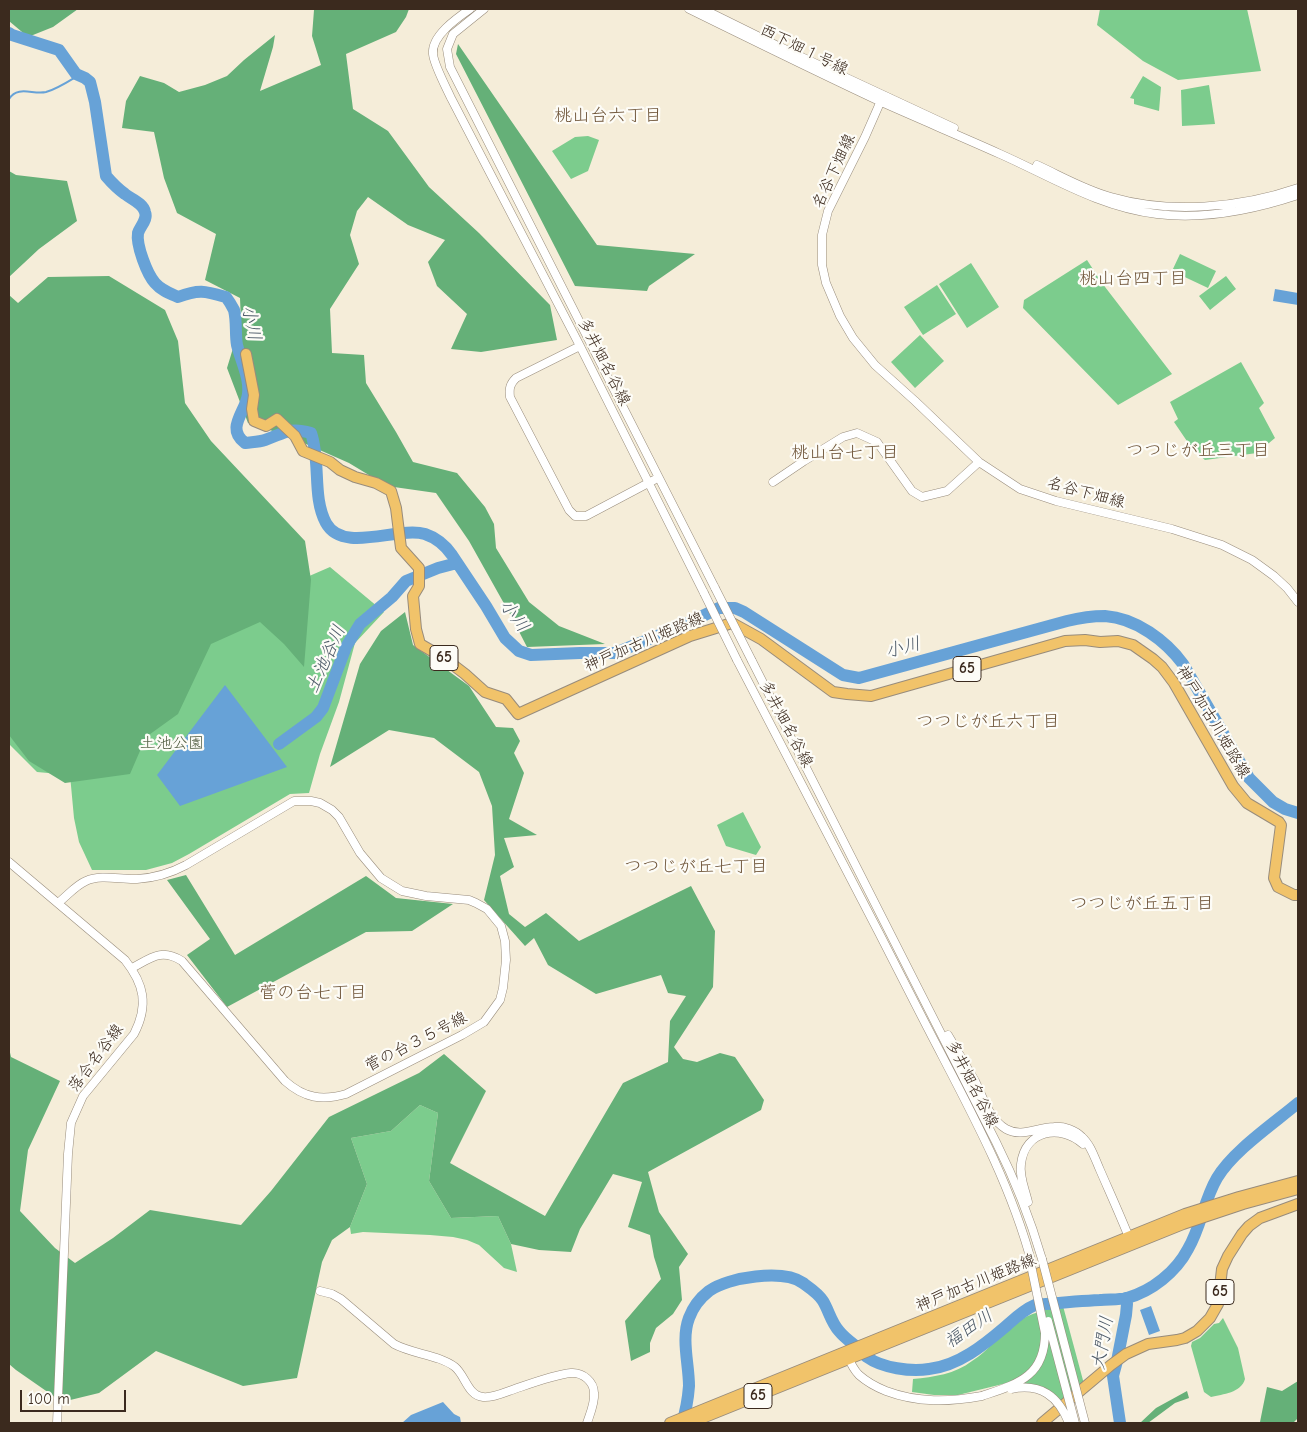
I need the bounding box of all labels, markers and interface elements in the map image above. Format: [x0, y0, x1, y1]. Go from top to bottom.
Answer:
street label: 西下畑１号線 [757, 20, 851, 80]
district label: 桃山台六丁目 [554, 105, 662, 127]
street label: 名谷下畑線 [808, 131, 860, 211]
district label: 桃山台四丁目 [1079, 268, 1187, 290]
water label: 小川 [237, 303, 265, 343]
street label: 多井畑名谷線 [574, 315, 634, 409]
district label: つつじが丘三丁目 [1126, 440, 1270, 462]
district label: 桃山台七丁目 [791, 442, 899, 464]
street label: 名谷下畑線 [1045, 473, 1127, 513]
water label: 小川 [495, 595, 533, 637]
street label: 神戸加古川姫路線 [581, 608, 707, 676]
water label: 土池谷川 [301, 622, 351, 696]
water label: 小川 [883, 633, 923, 663]
road number: 65 [430, 646, 458, 670]
road number: 65 [953, 656, 981, 682]
street label: 神戸加古川姫路線 [1172, 662, 1254, 782]
street label: 多井畑名谷線 [755, 677, 817, 771]
district label: つつじが丘六丁目 [916, 711, 1060, 733]
park label: 土池公園 [140, 733, 204, 753]
district label: つつじが丘七丁目 [624, 856, 768, 878]
district label: つつじが丘五丁目 [1070, 893, 1214, 915]
district label: 菅の台七丁目 [259, 982, 367, 1004]
street label: 菅の台３５号線 [362, 1008, 470, 1076]
street label: 落合名谷線 [64, 1020, 128, 1096]
street label: 多井畑名谷線 [942, 1037, 1002, 1131]
street label: 神戸加古川姫路線 [913, 1250, 1039, 1316]
road number: 65 [1206, 1280, 1234, 1304]
water label: 福田川 [941, 1305, 997, 1353]
water label: 大門川 [1088, 1315, 1118, 1371]
scale bar [22, 1380, 129, 1412]
road number: 65 [744, 1384, 772, 1408]
text: 100 m [28, 1390, 70, 1408]

